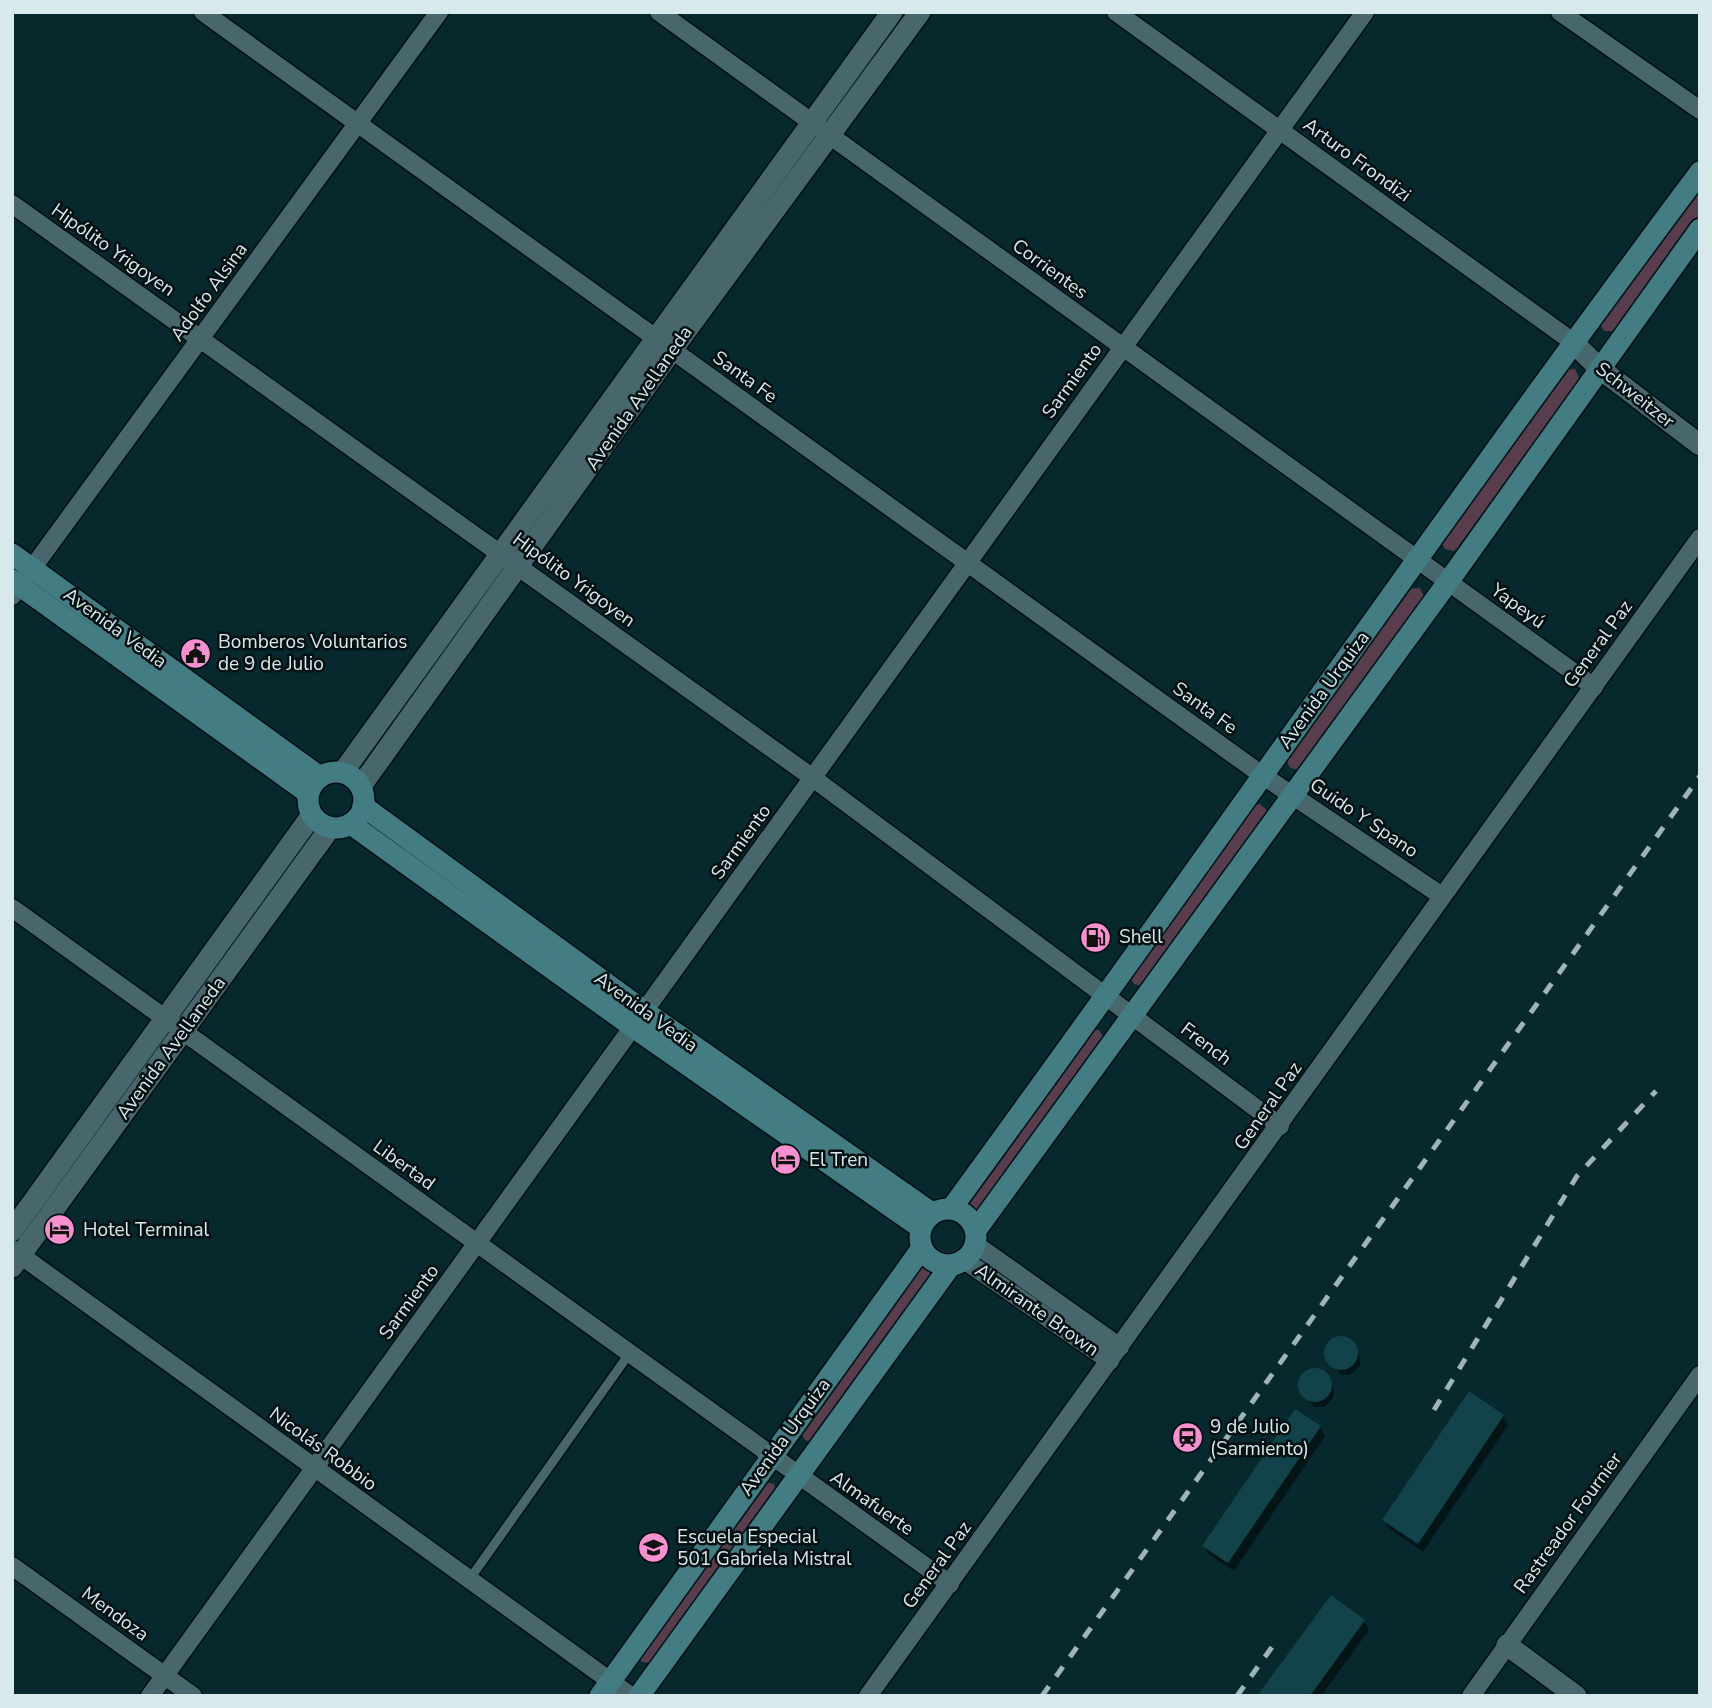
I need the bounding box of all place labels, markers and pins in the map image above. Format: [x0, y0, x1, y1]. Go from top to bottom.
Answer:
place label: Bomberos Voluntarios de 9 de Julio [218, 629, 407, 677]
public building icon: Bomberos Voluntarios de 9 de Julio [178, 636, 212, 670]
fuel station icon: Shell [1079, 920, 1113, 954]
place label: Shell [1119, 924, 1163, 950]
hotel icon: El Tren [769, 1143, 803, 1177]
place label: El Tren [809, 1147, 868, 1173]
hotel icon: Hotel Terminal [43, 1213, 77, 1247]
place label: Hotel Terminal [83, 1217, 210, 1243]
place label: 9 de Julio (Sarmiento) [1210, 1414, 1309, 1462]
station icon: 9 de Julio (Sarmiento) [1170, 1421, 1204, 1455]
place label: Escuela Especial 501 Gabriela Mistral [677, 1524, 852, 1572]
school or university icon: Escuela Especial 501 Gabriela Mistral [637, 1531, 671, 1565]

